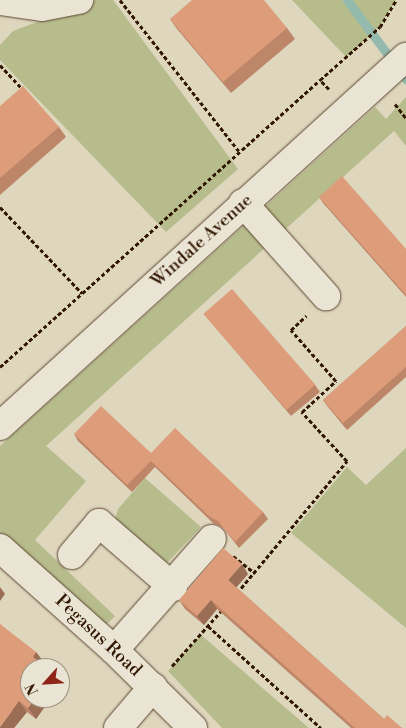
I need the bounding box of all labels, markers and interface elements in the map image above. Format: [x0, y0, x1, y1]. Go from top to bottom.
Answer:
street label: Windale Avenue [147, 190, 257, 292]
street label: Pegasus Road [50, 591, 146, 681]
north arrow [20, 658, 70, 708]
text: N [22, 680, 43, 698]

